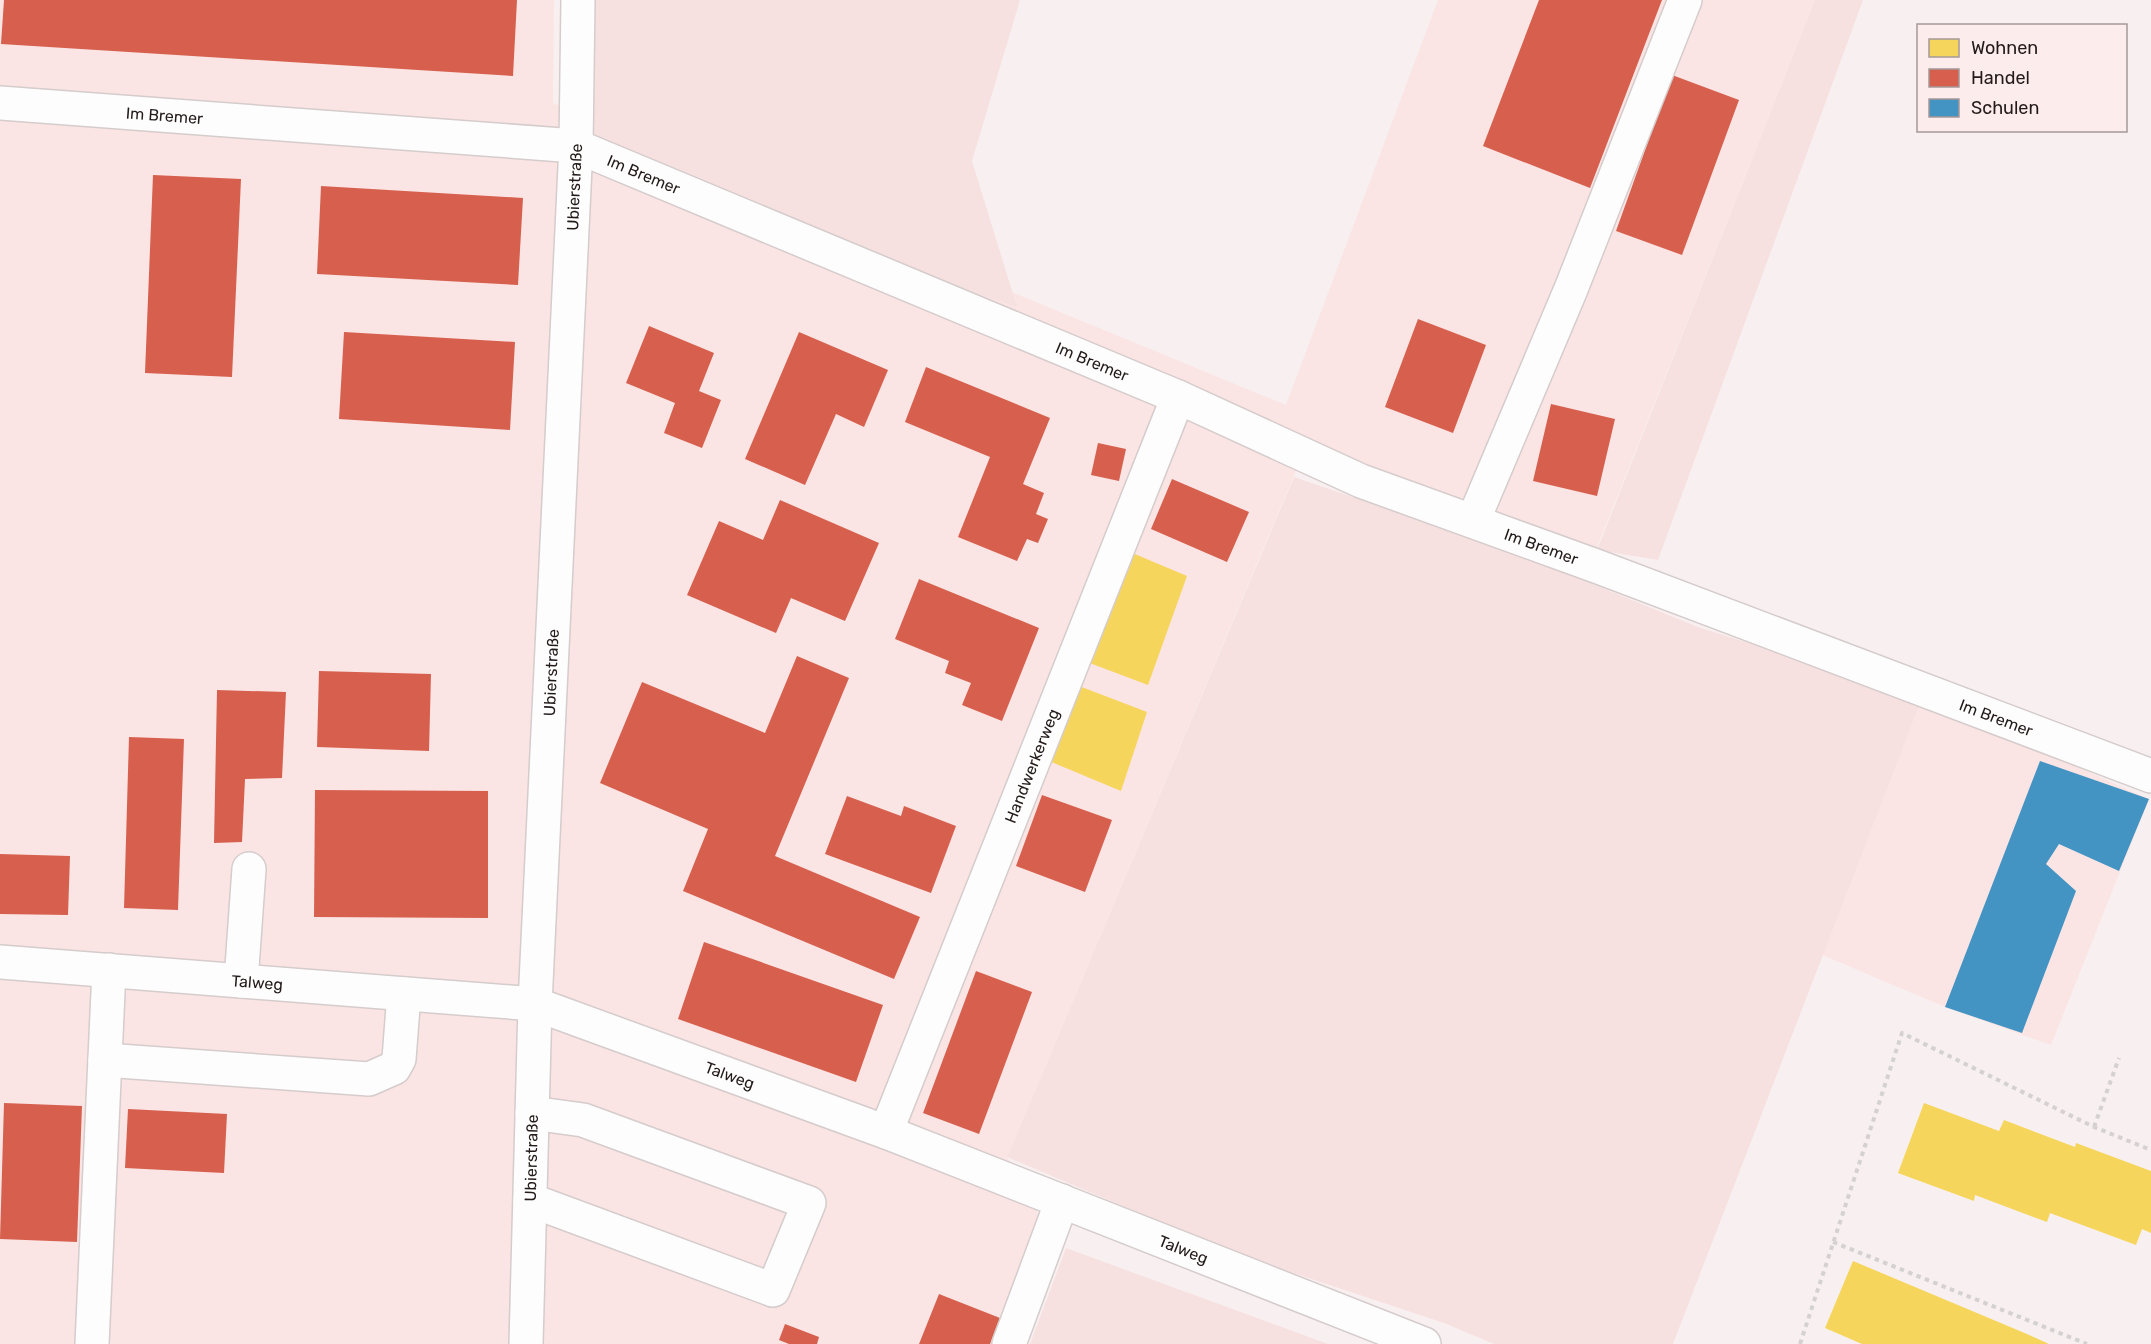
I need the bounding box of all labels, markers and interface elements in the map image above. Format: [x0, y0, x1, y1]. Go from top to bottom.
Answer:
legend [1917, 24, 2127, 132]
text: Wohnen [1971, 37, 2038, 59]
text: Handel [1971, 67, 2030, 89]
text: Schulen [1971, 97, 2039, 119]
street label: Im Bremer [125, 103, 204, 128]
street label: Ubierstraße [562, 143, 586, 231]
street label: Im Bremer [604, 151, 683, 198]
street label: Im Bremer [1053, 338, 1132, 385]
street label: Im Bremer [1502, 524, 1581, 568]
street label: Ubierstraße [539, 628, 562, 717]
street label: Im Bremer [1957, 695, 2036, 740]
street label: Handwerkerweg [1000, 706, 1063, 826]
street label: Talweg [231, 971, 284, 994]
street label: Talweg [702, 1057, 757, 1093]
street label: Ubierstraße [520, 1114, 542, 1202]
street label: Talweg [1156, 1231, 1211, 1268]

